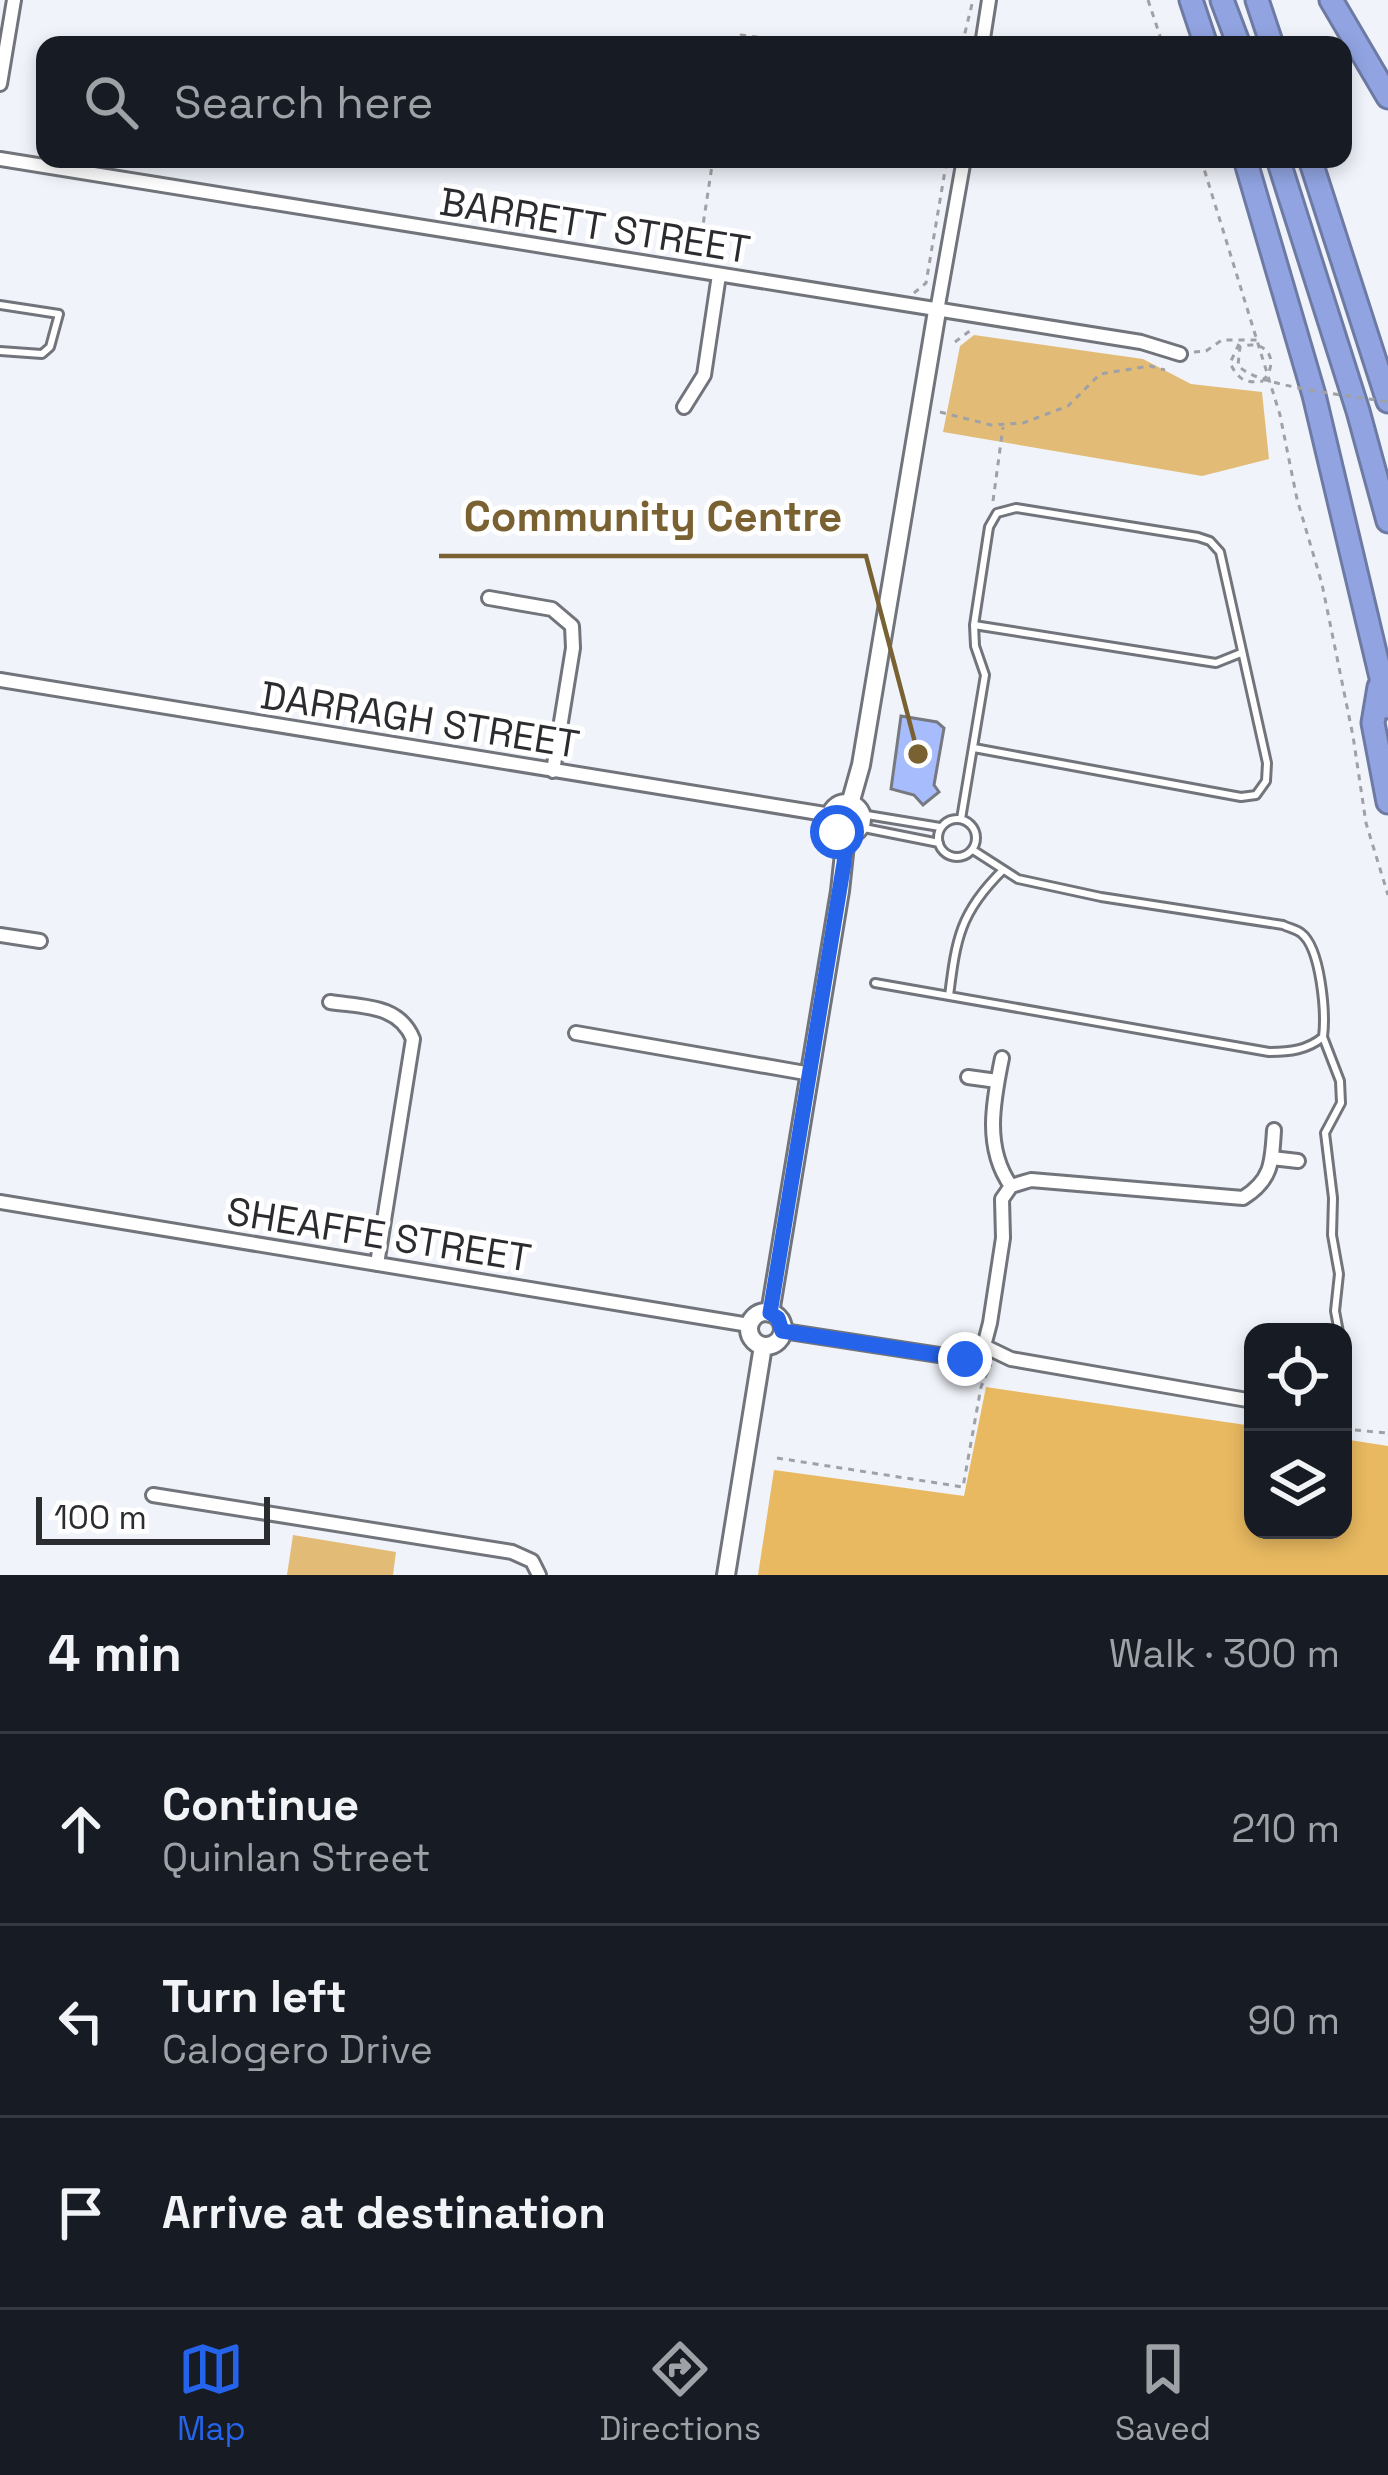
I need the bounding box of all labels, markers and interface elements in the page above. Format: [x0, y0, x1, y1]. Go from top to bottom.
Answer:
search box [36, 36, 1352, 168]
icon: search [78, 69, 144, 135]
text: Search here [174, 74, 433, 131]
street label: BARRETT STREET [436, 177, 753, 274]
callout: Community Centre [439, 478, 866, 556]
text: Community Centre [464, 490, 842, 543]
street label: DARRAGH STREET [257, 670, 583, 769]
route start [810, 805, 864, 859]
street label: SHEAFFE STREET [223, 1186, 534, 1283]
map controls [1244, 1323, 1352, 1539]
button: locate [1244, 1323, 1352, 1431]
route end [938, 1332, 992, 1386]
button: layers [1244, 1431, 1352, 1539]
scale bar [36, 1491, 270, 1544]
text: 100 m [54, 1497, 147, 1539]
text: 4 min [48, 1621, 182, 1686]
text: Walk · 300 m [1109, 1629, 1340, 1678]
text: Continue [162, 1776, 359, 1833]
icon: ahead [48, 1796, 114, 1862]
text: 210 m [1232, 1804, 1340, 1853]
text: Quinlan Street [162, 1833, 431, 1882]
text: Turn left [162, 1968, 347, 2025]
icon: left [48, 1988, 114, 2054]
text: 90 m [1248, 1996, 1340, 2045]
text: Calogero Drive [162, 2025, 433, 2074]
icon: arrive [48, 2180, 114, 2246]
text: Arrive at destination [162, 2184, 606, 2241]
tab: Map [177, 2336, 246, 2450]
tab: Directions [599, 2336, 761, 2450]
tab: Saved [1115, 2336, 1211, 2450]

